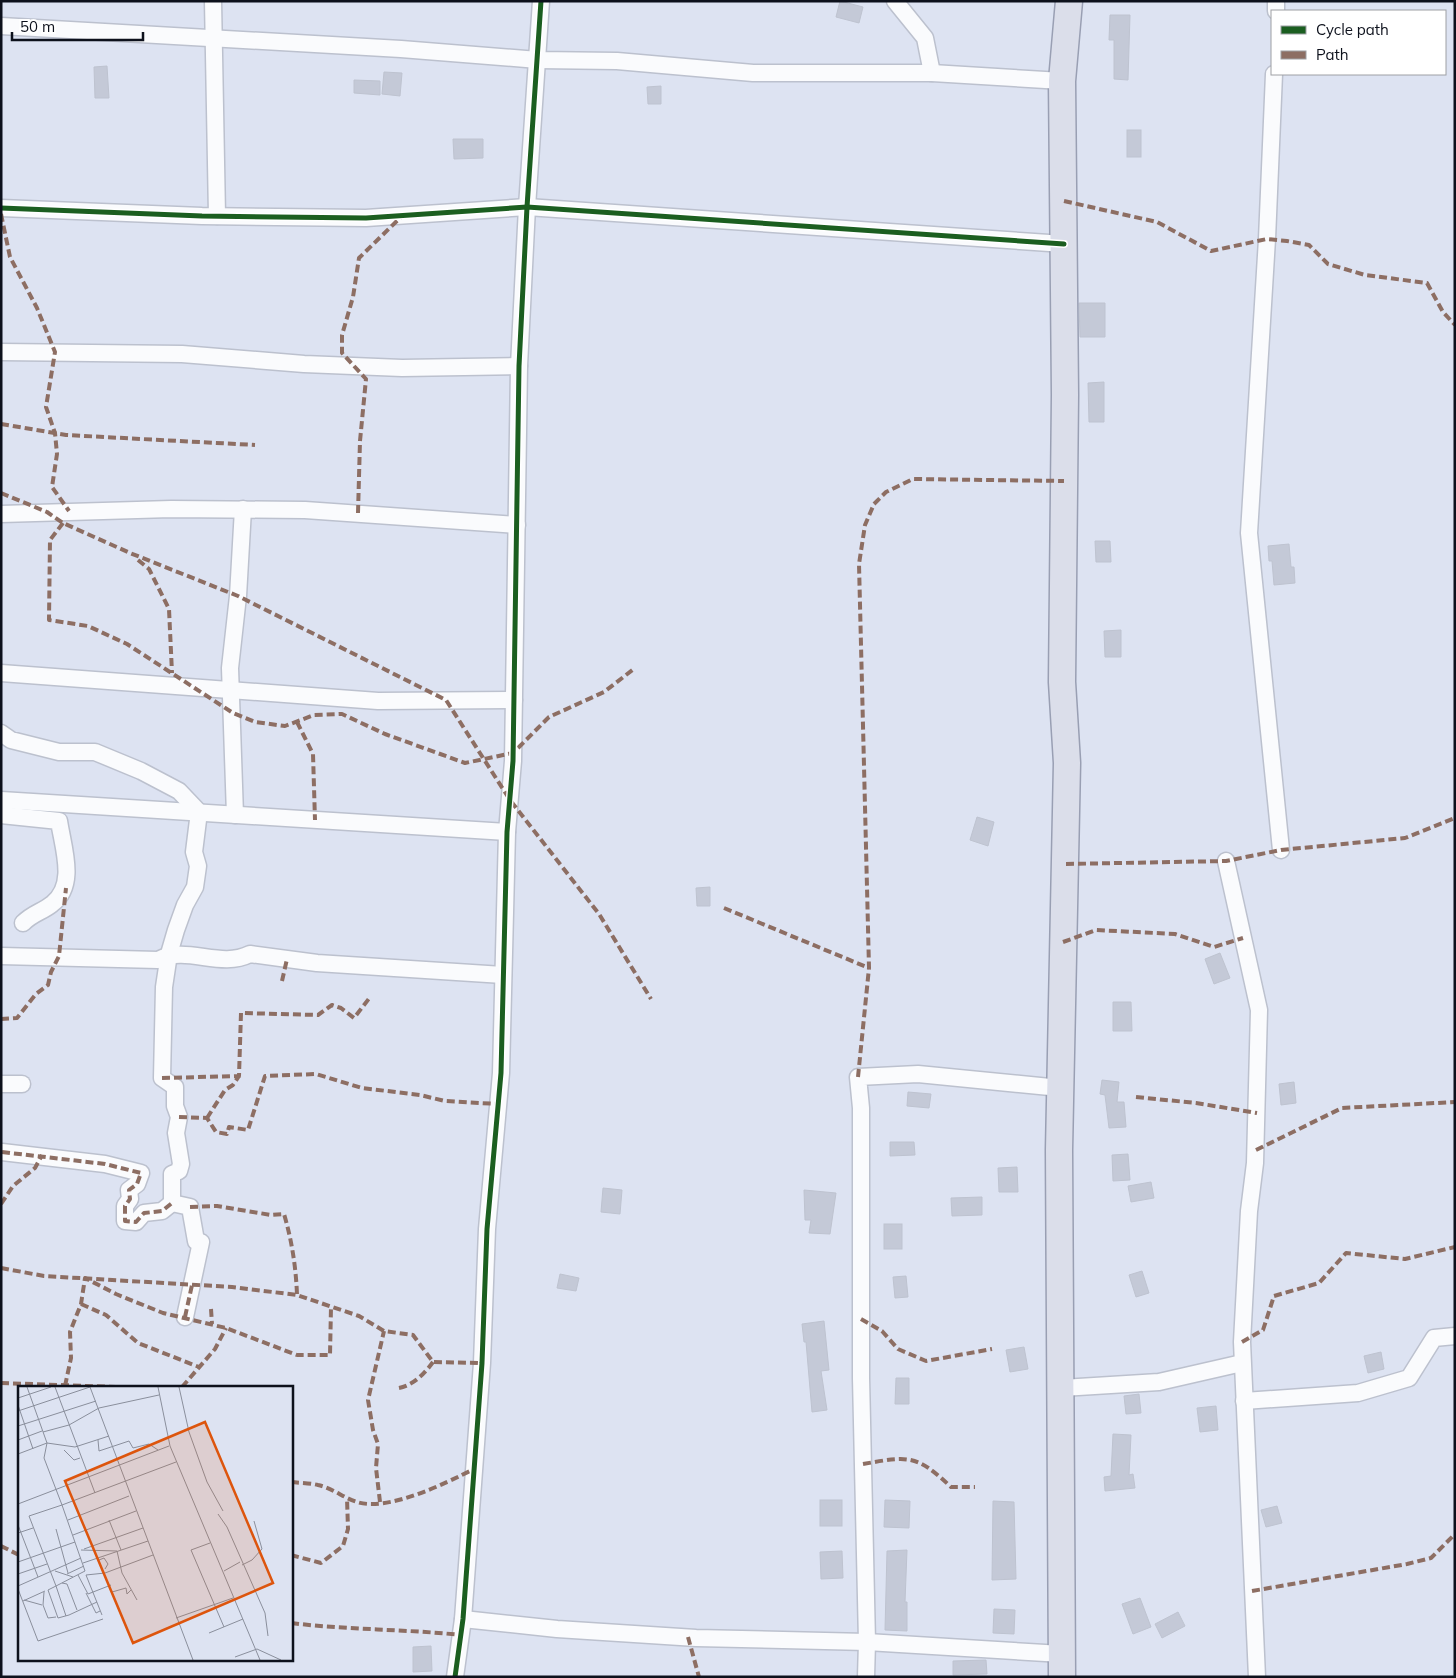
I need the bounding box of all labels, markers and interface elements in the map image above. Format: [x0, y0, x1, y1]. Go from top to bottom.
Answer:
scale bar [12, 10, 144, 42]
legend [1271, 10, 1446, 75]
text: 50 m [20, 17, 55, 36]
text: Cycle path [1316, 20, 1389, 39]
text: Path [1316, 45, 1348, 64]
inset map [18, 1386, 292, 1660]

